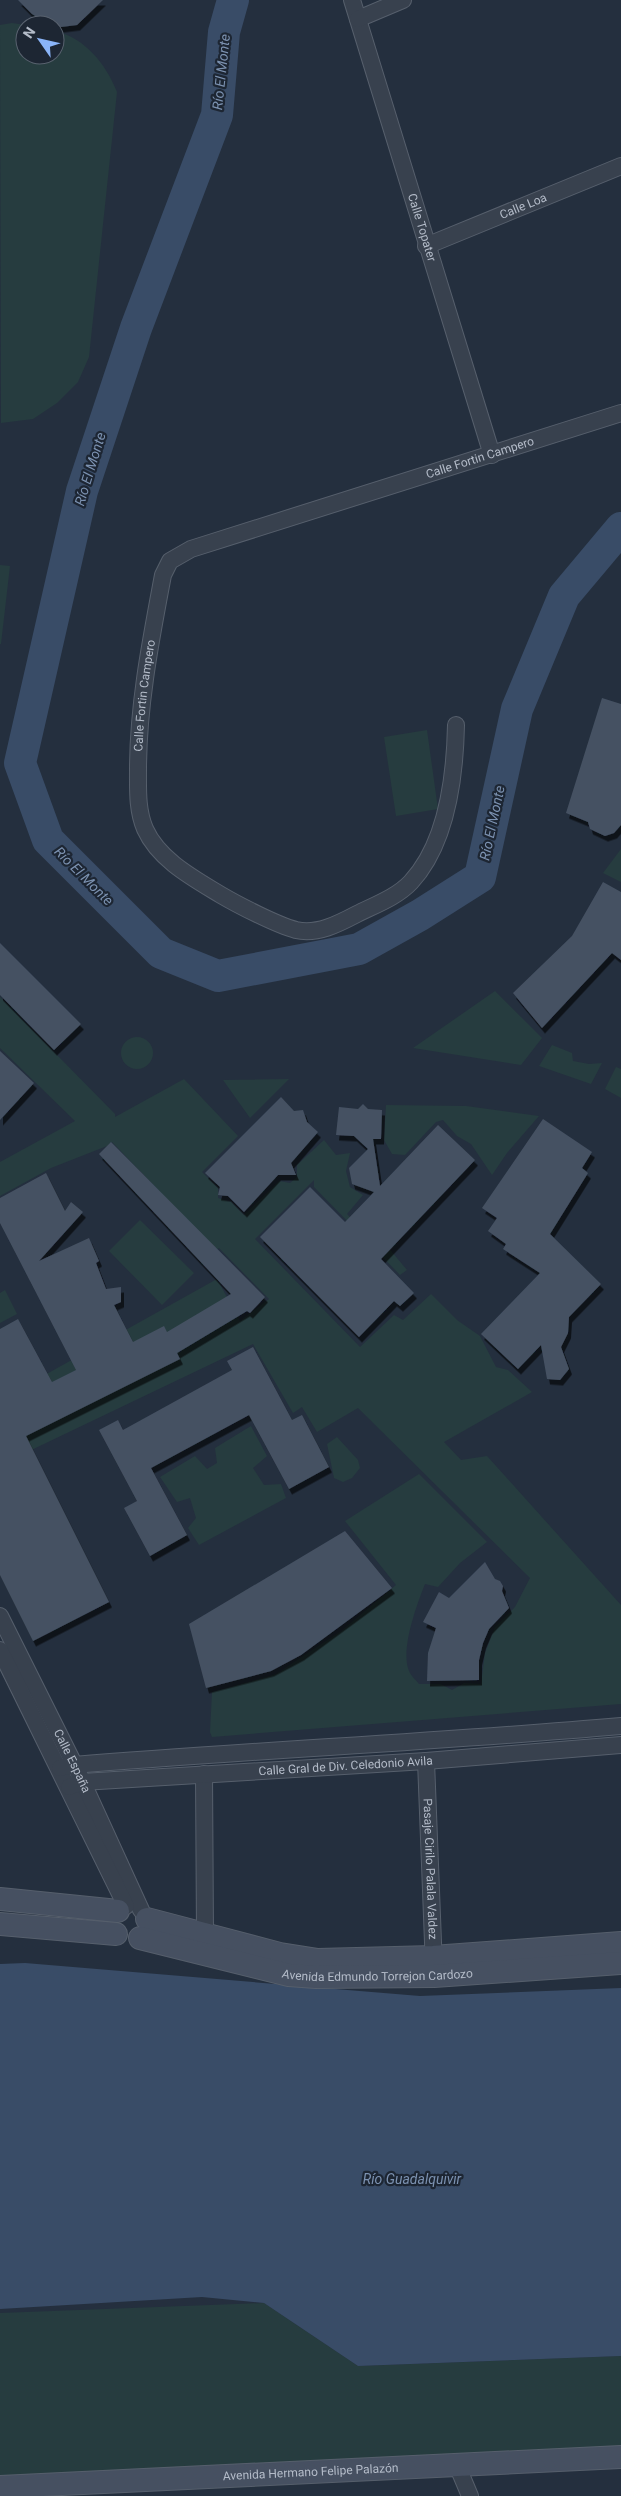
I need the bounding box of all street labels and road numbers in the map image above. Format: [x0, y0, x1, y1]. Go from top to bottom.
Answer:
street label: Calle Loa [498, 190, 549, 222]
street label: Calle Topater [405, 192, 439, 263]
street label: Calle Fortin Campero [424, 434, 536, 481]
street label: Calle Fortin Campero [131, 638, 158, 752]
street label: Calle España [51, 1727, 93, 1795]
street label: Calle Gral de Div. Celedonio Avila [258, 1753, 433, 1778]
street label: Pasaje Cirilo Palala Valdez [420, 1798, 440, 1940]
street label: Avenida Edmundo Torrejon Cardozo [281, 1966, 473, 1984]
street label: Avenida Hermano Felipe Palazón [223, 2461, 399, 2483]

